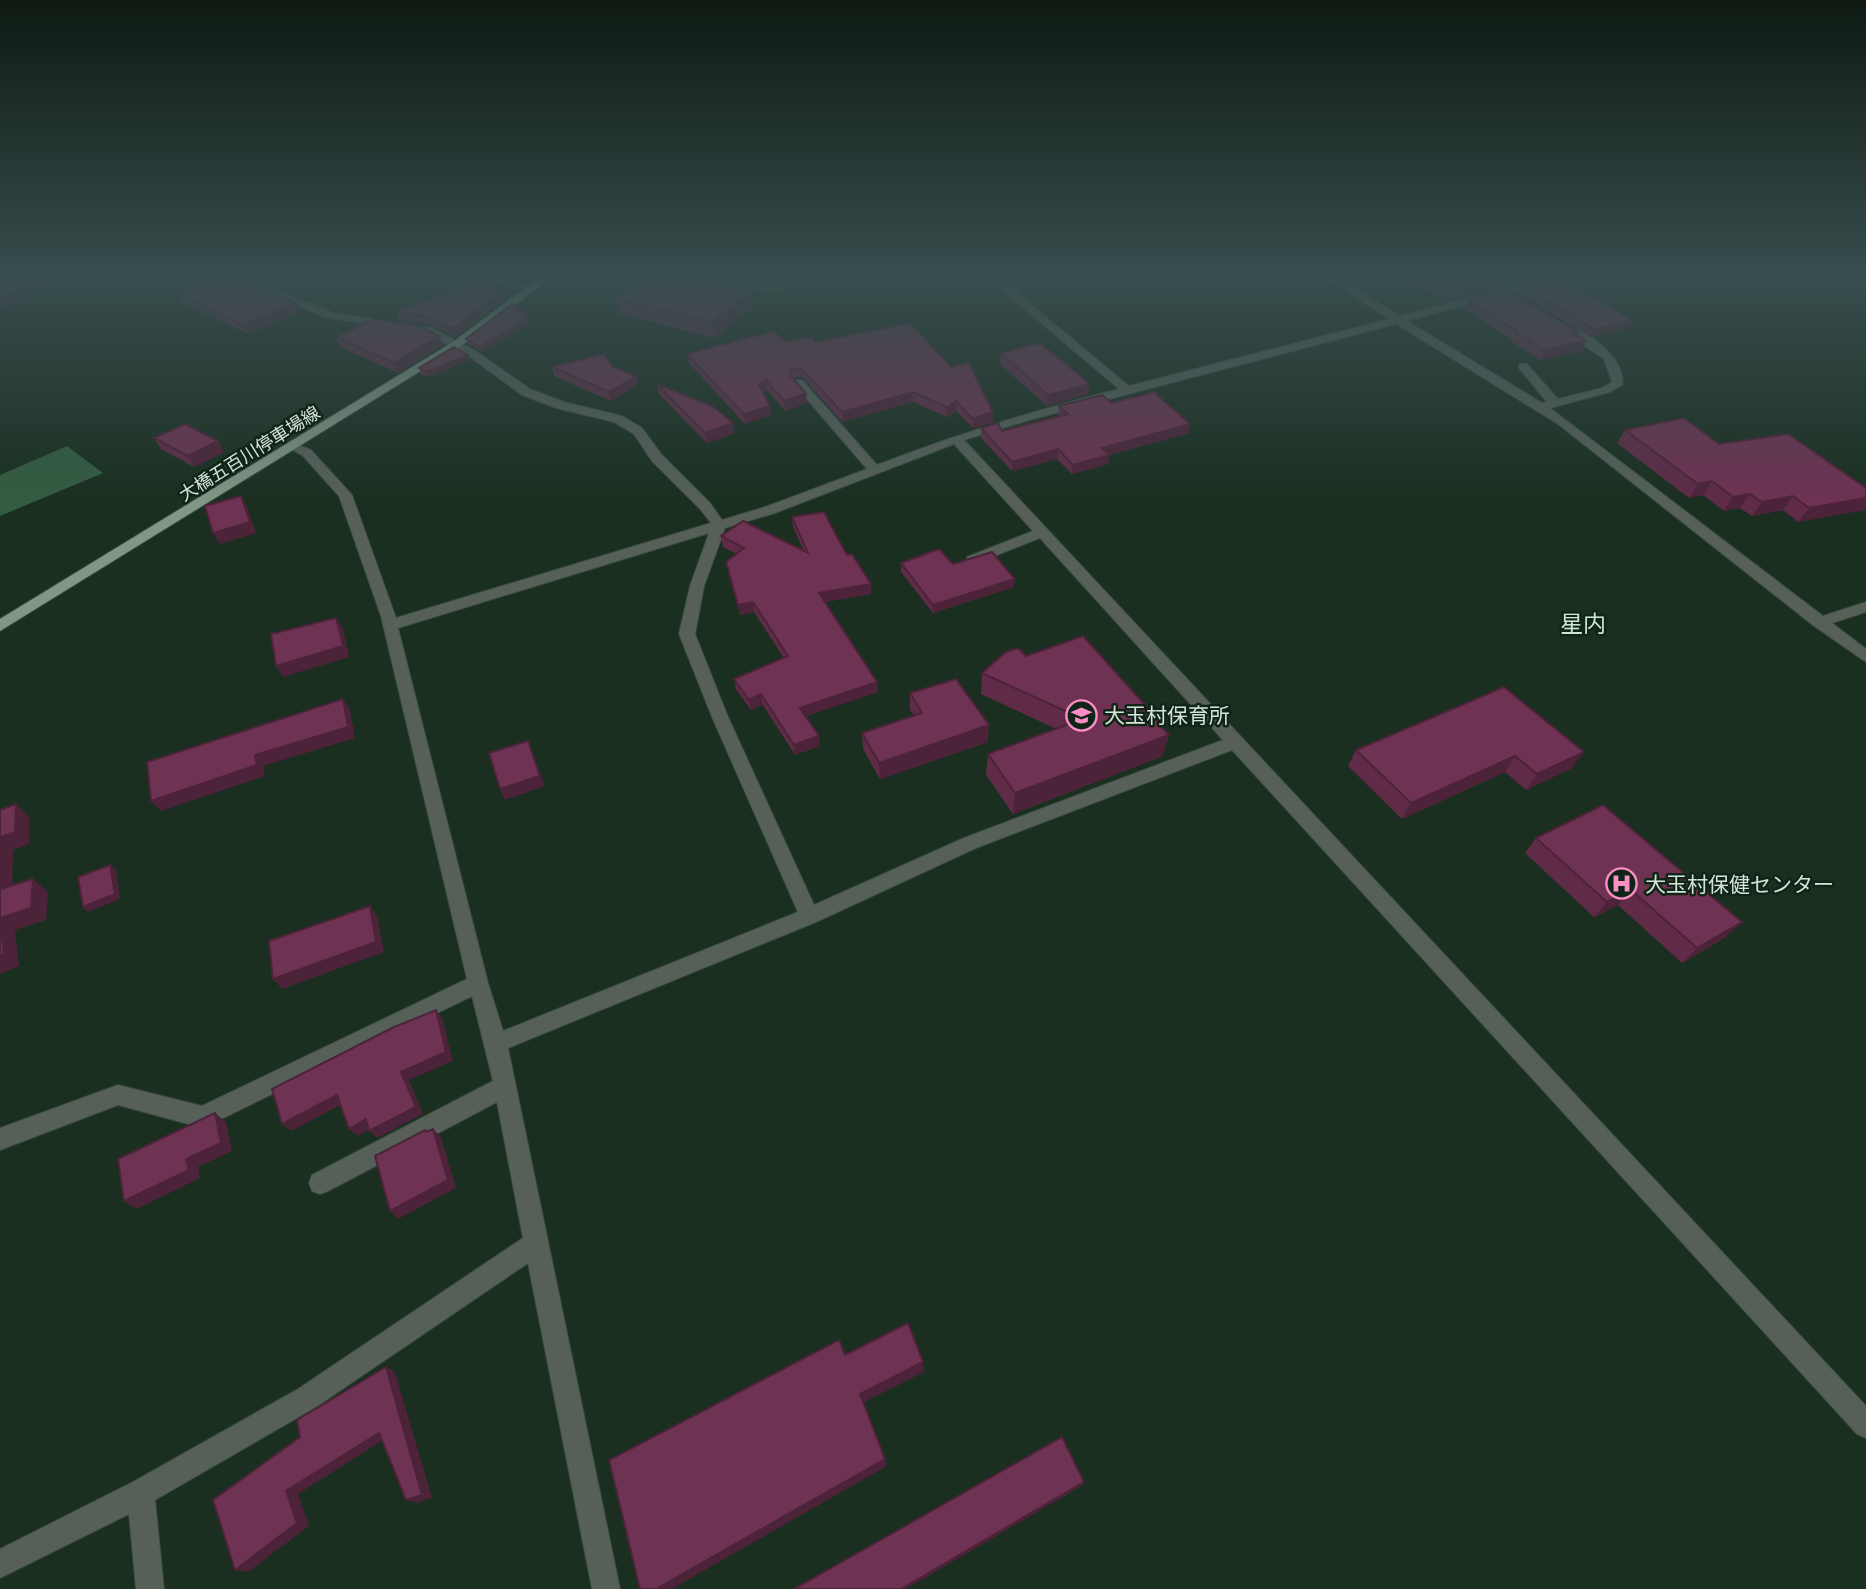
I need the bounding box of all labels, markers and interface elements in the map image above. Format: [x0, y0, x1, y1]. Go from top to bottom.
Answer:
street label: 大橋五百川停車場線 [174, 400, 324, 506]
district label: 星内 [1560, 607, 1606, 639]
school or university icon: 大玉村保育所 [1064, 698, 1098, 732]
place label: 大玉村保育所 [1104, 701, 1230, 729]
hospital icon: 大玉村保健センター [1605, 867, 1639, 901]
place label: 大玉村保健センター [1645, 870, 1834, 898]

